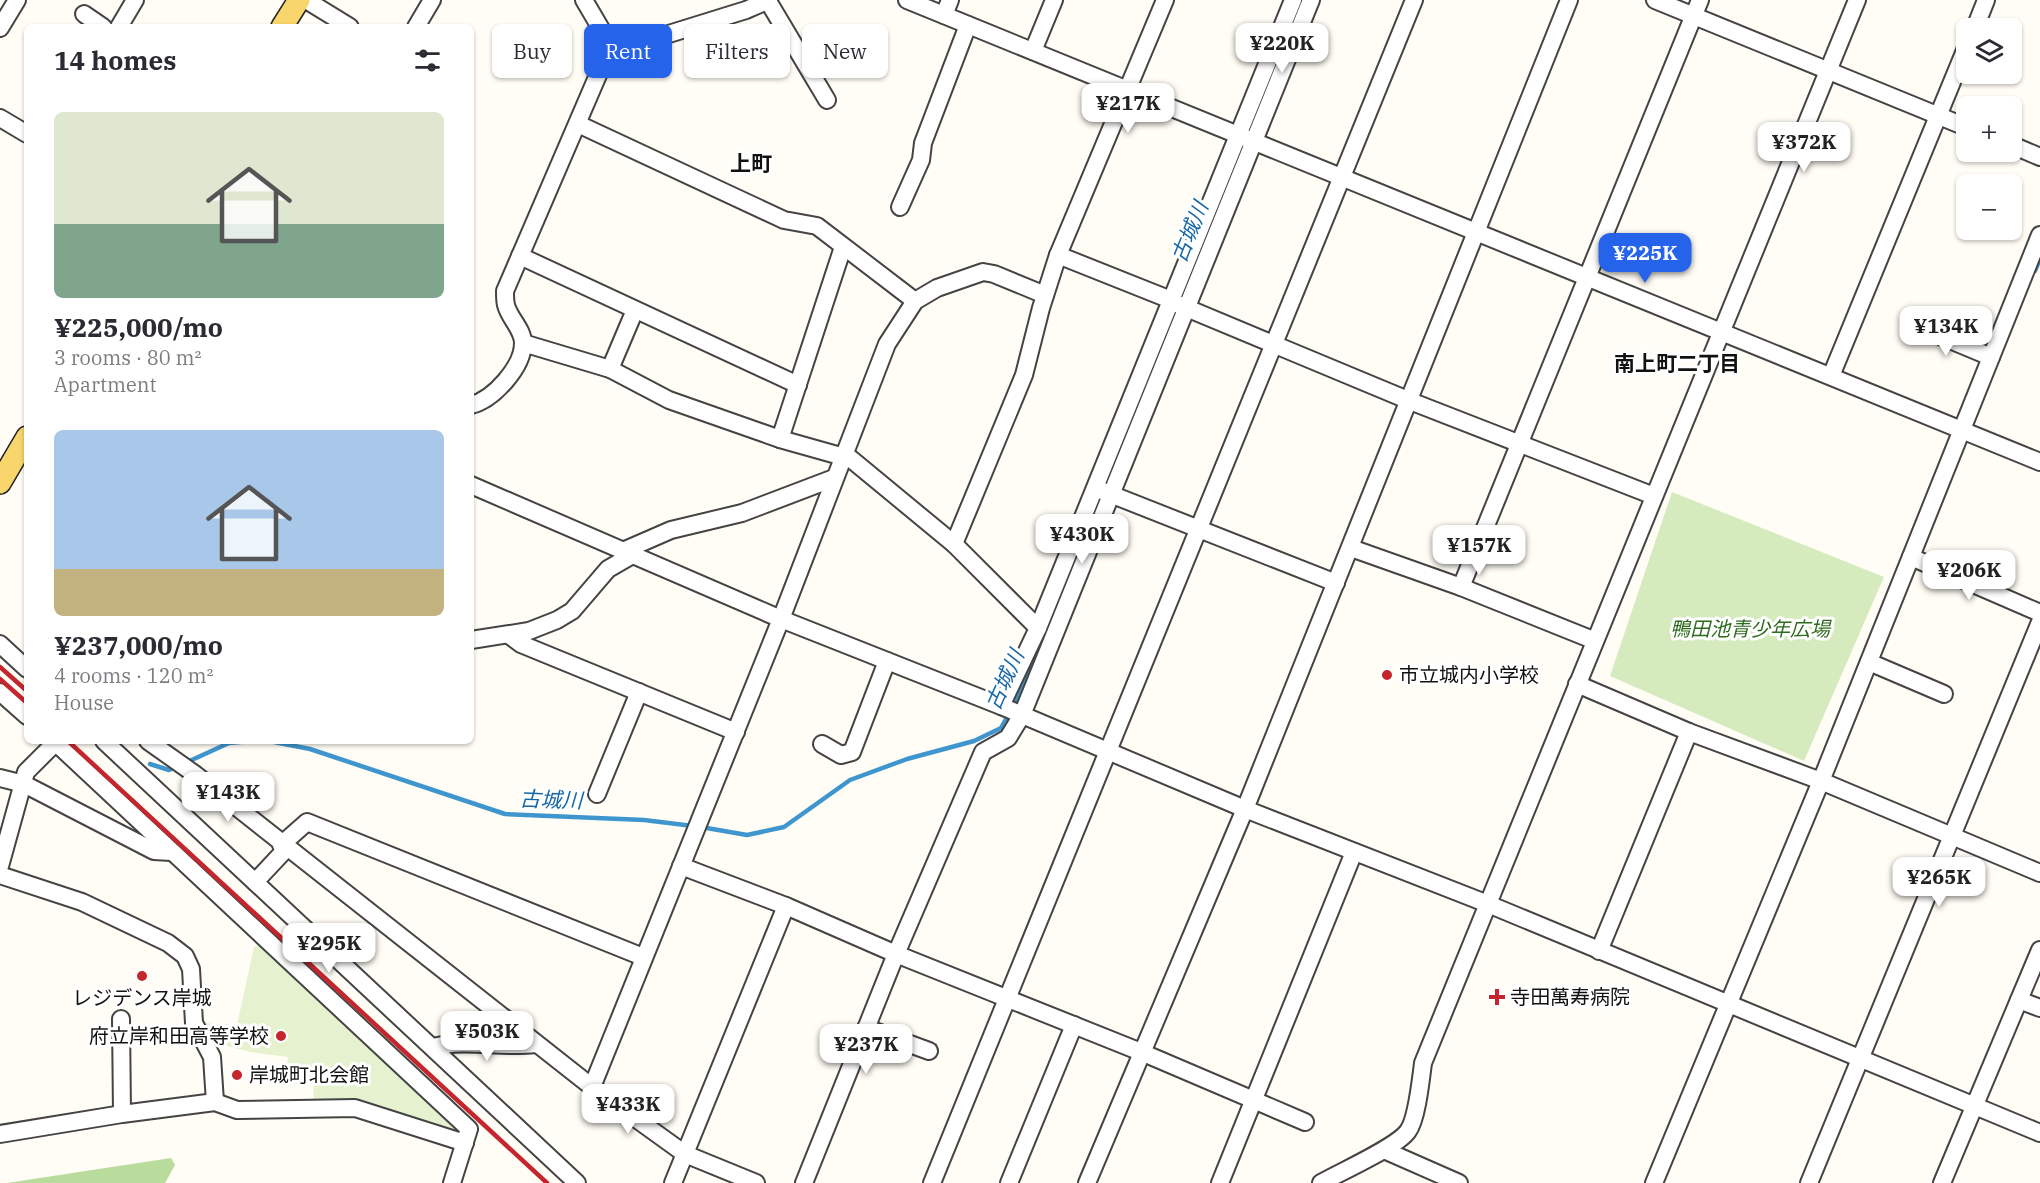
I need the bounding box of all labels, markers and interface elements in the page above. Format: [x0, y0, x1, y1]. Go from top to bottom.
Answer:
map controls [1956, 18, 2022, 240]
button: layers [1956, 18, 2022, 84]
pin: ¥220K [1240, 23, 1324, 74]
chip: Buy [492, 24, 572, 78]
chip: Rent [584, 24, 672, 78]
chip: Filters [684, 24, 790, 78]
chip: New [802, 24, 888, 78]
text: ¥220K [1250, 29, 1314, 56]
text: 14 homes [54, 43, 176, 77]
icon: filters [411, 44, 444, 77]
pin: ¥217K [1086, 83, 1170, 134]
text: ¥217K [1096, 89, 1160, 116]
button: + [1956, 96, 2022, 162]
pin: ¥372K [1762, 122, 1846, 173]
text: ¥372K [1772, 128, 1836, 155]
district label: 上町 [730, 149, 772, 177]
icon: home [195, 151, 303, 259]
button: − [1956, 174, 2022, 240]
water label: 古城川 [1164, 195, 1215, 266]
pin: ¥225K [1603, 233, 1687, 284]
text: ¥225K [1613, 239, 1677, 266]
pin: ¥134K [1904, 306, 1988, 357]
text: ¥225,000/mo [54, 310, 223, 344]
text: ¥134K [1914, 312, 1978, 339]
text: 3 rooms · 80 m² [54, 344, 201, 371]
district label: 南上町二丁目 [1614, 349, 1740, 377]
text: Apartment [54, 371, 157, 398]
icon: home [195, 469, 303, 577]
pin: ¥430K [1040, 514, 1124, 565]
text: ¥430K [1050, 520, 1114, 547]
pin: ¥157K [1437, 525, 1521, 576]
text: ¥157K [1447, 531, 1511, 558]
pin: ¥206K [1927, 550, 2011, 601]
text: ¥206K [1937, 556, 2001, 583]
park label: 鴨田池青少年広場 [1670, 615, 1832, 642]
text: ¥237,000/mo [54, 628, 223, 662]
water label: 古城川 [978, 643, 1031, 714]
place label: 市立城内小学校 [1399, 661, 1539, 688]
text: 4 rooms · 120 m² [54, 662, 213, 689]
marker: 市立城内小学校 [1380, 668, 1394, 682]
text: House [54, 689, 114, 716]
pin: ¥143K [186, 772, 270, 823]
text: ¥143K [196, 778, 260, 805]
water label: 古城川 [519, 784, 585, 814]
pin: ¥265K [1897, 857, 1981, 908]
text: ¥265K [1907, 863, 1971, 890]
pin: ¥295K [287, 923, 371, 974]
text: ¥295K [297, 929, 361, 956]
marker: レジデンス岸城 [135, 969, 149, 983]
place label: 寺田萬寿病院 [1510, 983, 1630, 1010]
place label: レジデンス岸城 [72, 984, 212, 1011]
marker: 寺田萬寿病院 [1488, 988, 1506, 1006]
pin: ¥503K [445, 1011, 529, 1062]
text: ¥503K [455, 1017, 519, 1044]
place label: 府立岸和田高等学校 [89, 1022, 269, 1049]
pin: ¥237K [824, 1024, 908, 1075]
marker: 府立岸和田高等学校 [274, 1029, 288, 1043]
text: ¥237K [834, 1030, 898, 1057]
place label: 岸城町北会館 [249, 1061, 369, 1088]
marker: 岸城町北会館 [230, 1068, 244, 1082]
pin: ¥433K [586, 1084, 670, 1135]
text: ¥433K [596, 1090, 660, 1117]

